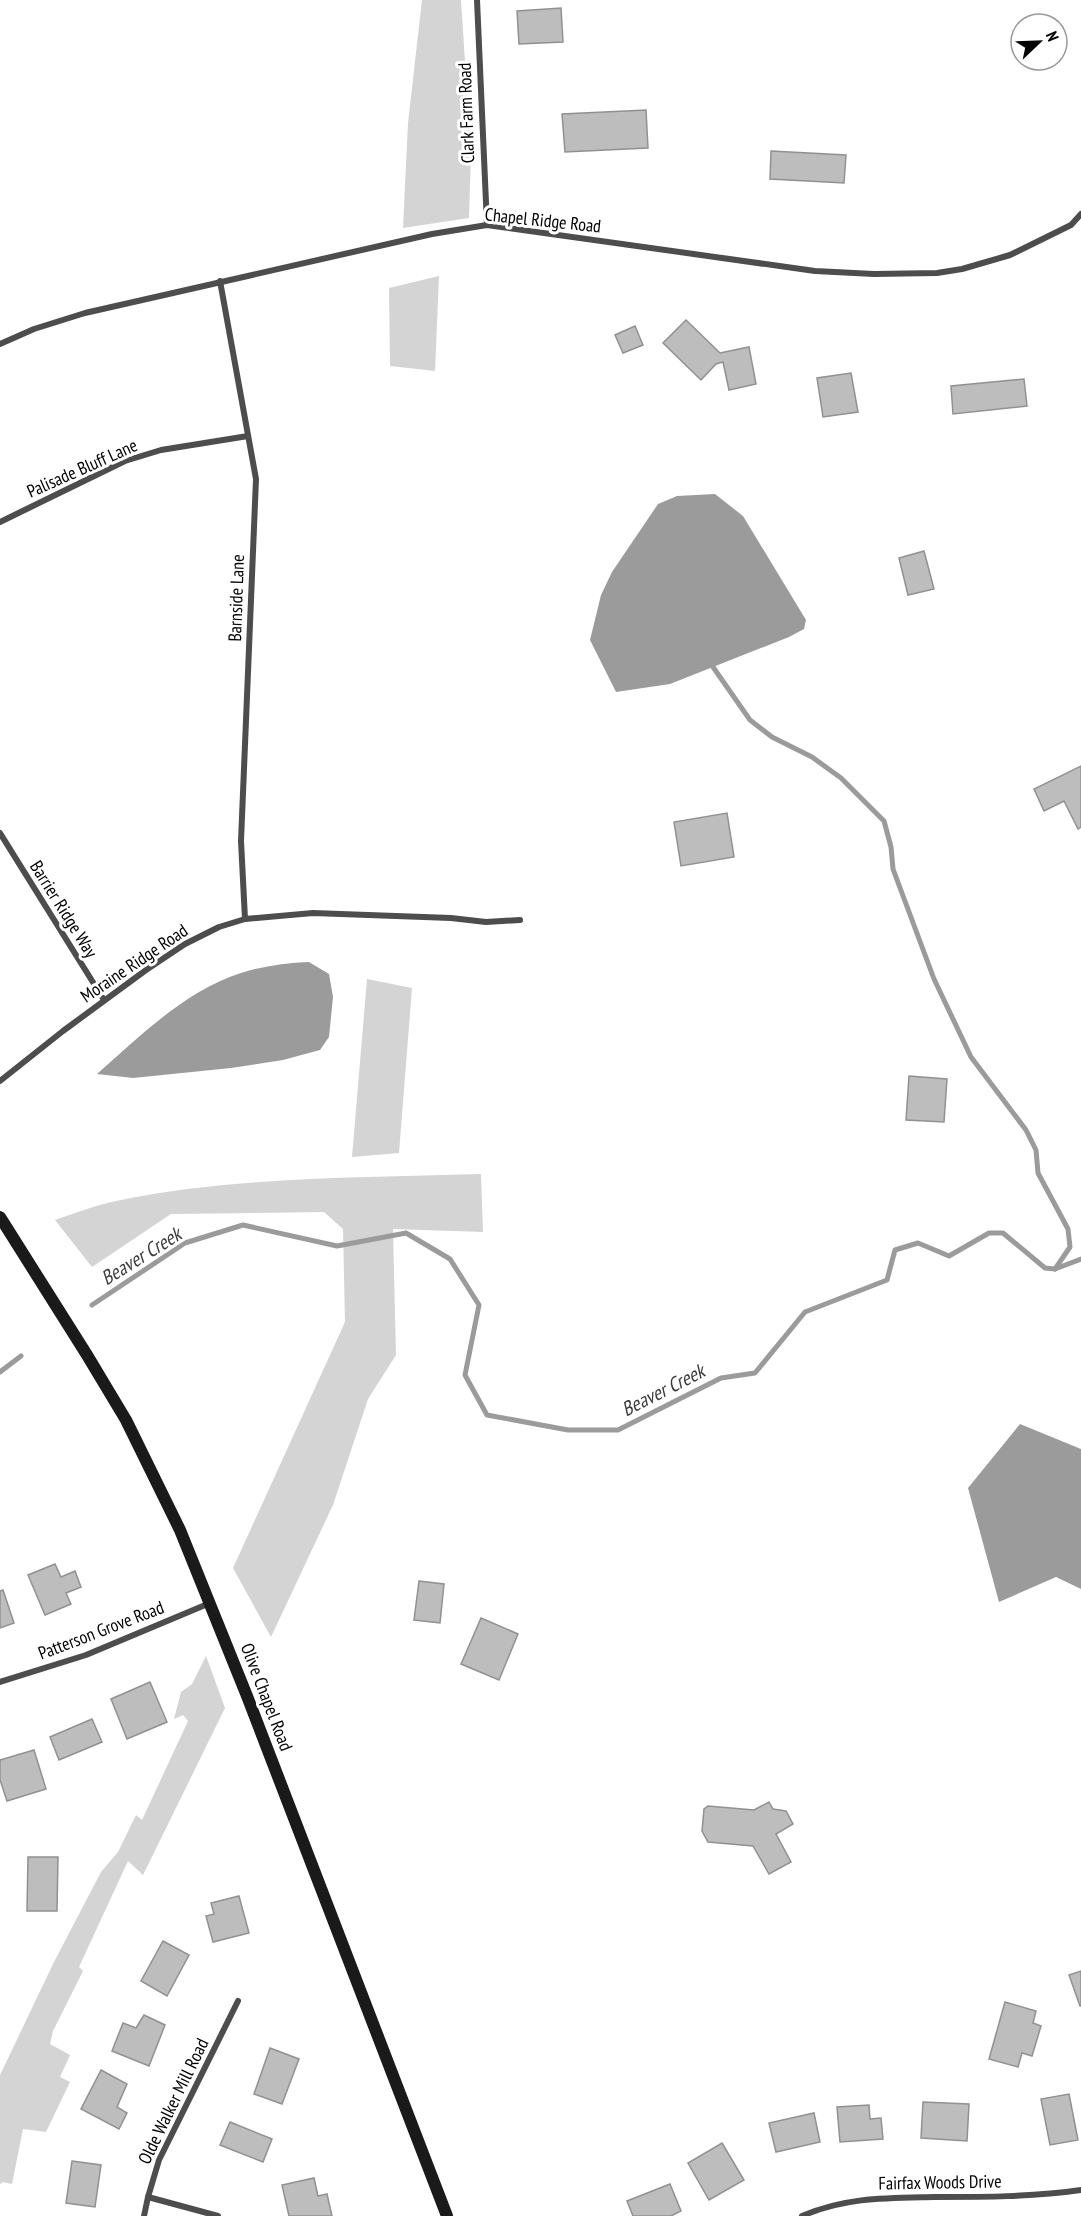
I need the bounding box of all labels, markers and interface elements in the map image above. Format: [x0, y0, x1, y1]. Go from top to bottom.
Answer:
north arrow [1009, 12, 1069, 72]
text: N [1042, 28, 1064, 44]
street label: Clark Farm Road [453, 62, 479, 164]
street label: Chapel Ridge Road [484, 202, 602, 238]
street label: Palisade Bluff Lane [23, 433, 141, 503]
street label: Barnside Lane [223, 554, 249, 642]
street label: Barrier Ridge Way [25, 856, 103, 962]
street label: Moraine Ridge Road [76, 919, 192, 1007]
water label: Beaver Creek [96, 1220, 188, 1291]
water label: Beaver Creek [617, 1357, 711, 1422]
street label: Patterson Grove Road [35, 1595, 167, 1665]
street label: Olive Chapel Road [236, 1640, 298, 1754]
street label: Olde Walker Mill Road [133, 2034, 213, 2168]
street label: Fairfax Woods Drive [878, 2169, 1002, 2195]

